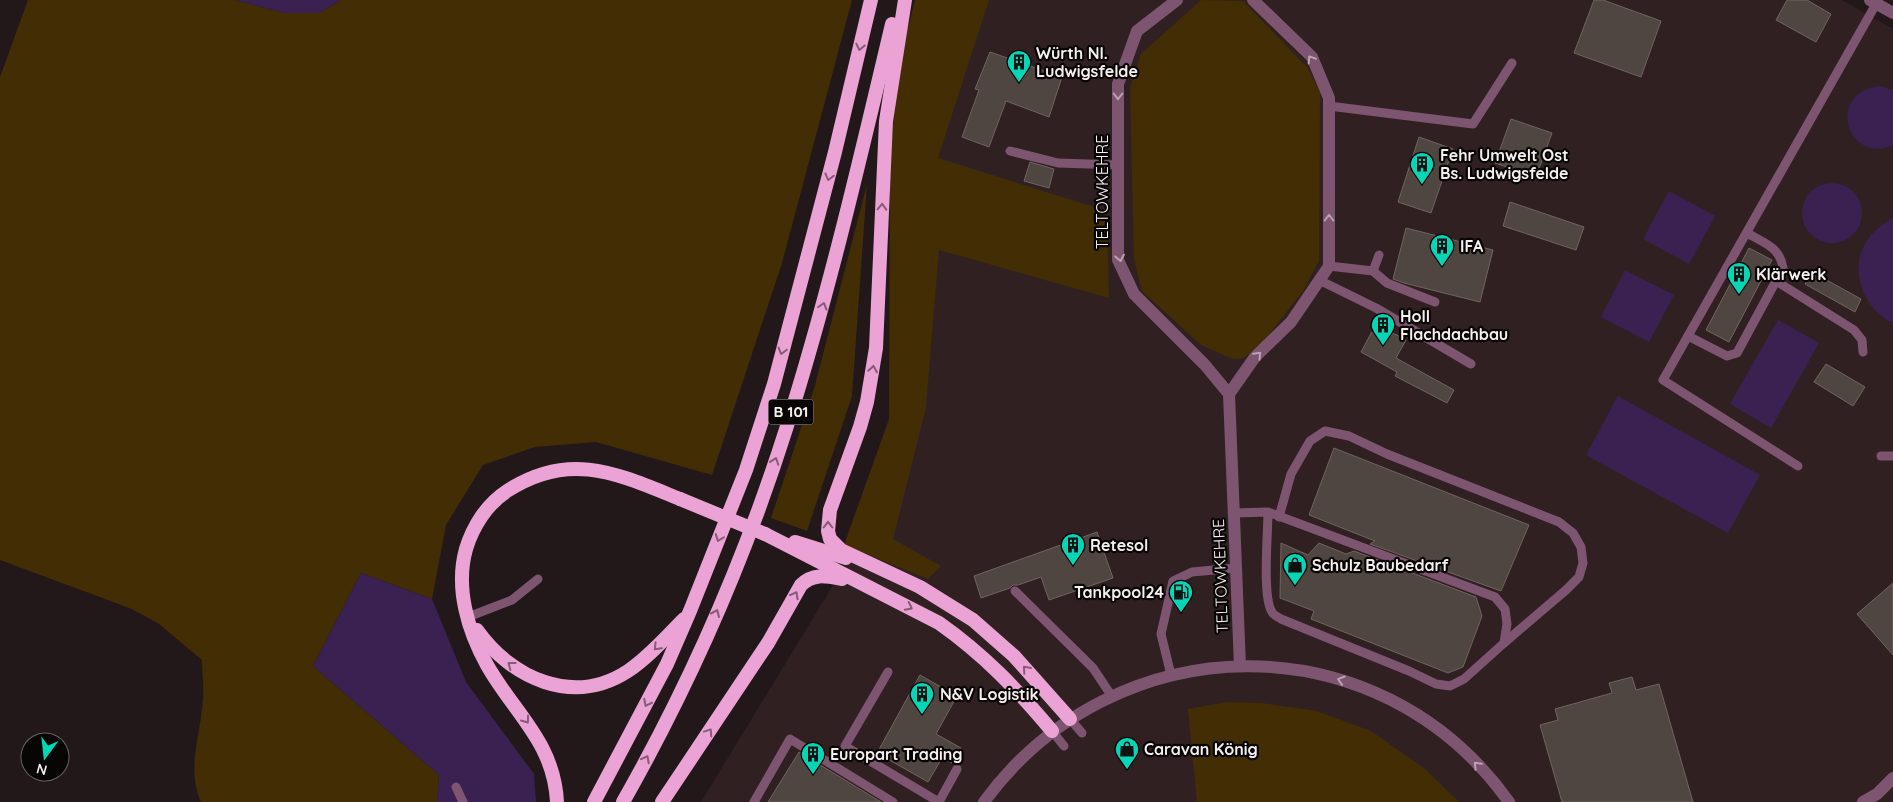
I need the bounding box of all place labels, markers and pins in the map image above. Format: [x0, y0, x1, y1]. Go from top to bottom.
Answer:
place label: Würth Nl. Ludwigsfelde [1036, 43, 1138, 81]
building icon: Würth Nl. Ludwigsfelde [1006, 49, 1032, 83]
place label: Fehr Umwelt Ost Bs. Ludwigsfelde [1440, 145, 1569, 183]
building icon: Fehr Umwelt Ost Bs. Ludwigsfelde [1409, 151, 1435, 185]
building icon: IFA [1429, 233, 1455, 267]
place label: IFA [1460, 236, 1484, 256]
building icon: Klärwerk [1726, 261, 1752, 295]
place label: Klärwerk [1756, 264, 1826, 284]
place label: Holl Flachdachbau [1400, 306, 1508, 344]
building icon: Holl Flachdachbau [1370, 312, 1396, 346]
building icon: Retesol [1060, 532, 1086, 566]
place label: Retesol [1090, 535, 1148, 555]
shop icon: Schulz Baubedarf [1282, 552, 1308, 586]
place label: Schulz Baubedarf [1312, 555, 1448, 575]
fuel station icon: Tankpool24 [1168, 579, 1194, 613]
place label: Tankpool24 [1074, 582, 1165, 602]
building icon: N&V Logistik [909, 681, 935, 715]
place label: N&V Logistik [940, 684, 1039, 704]
shop icon: Caravan König [1114, 736, 1140, 770]
place label: Caravan König [1144, 739, 1258, 759]
building icon: Europart Trading [800, 741, 826, 775]
place label: Europart Trading [830, 744, 962, 764]

